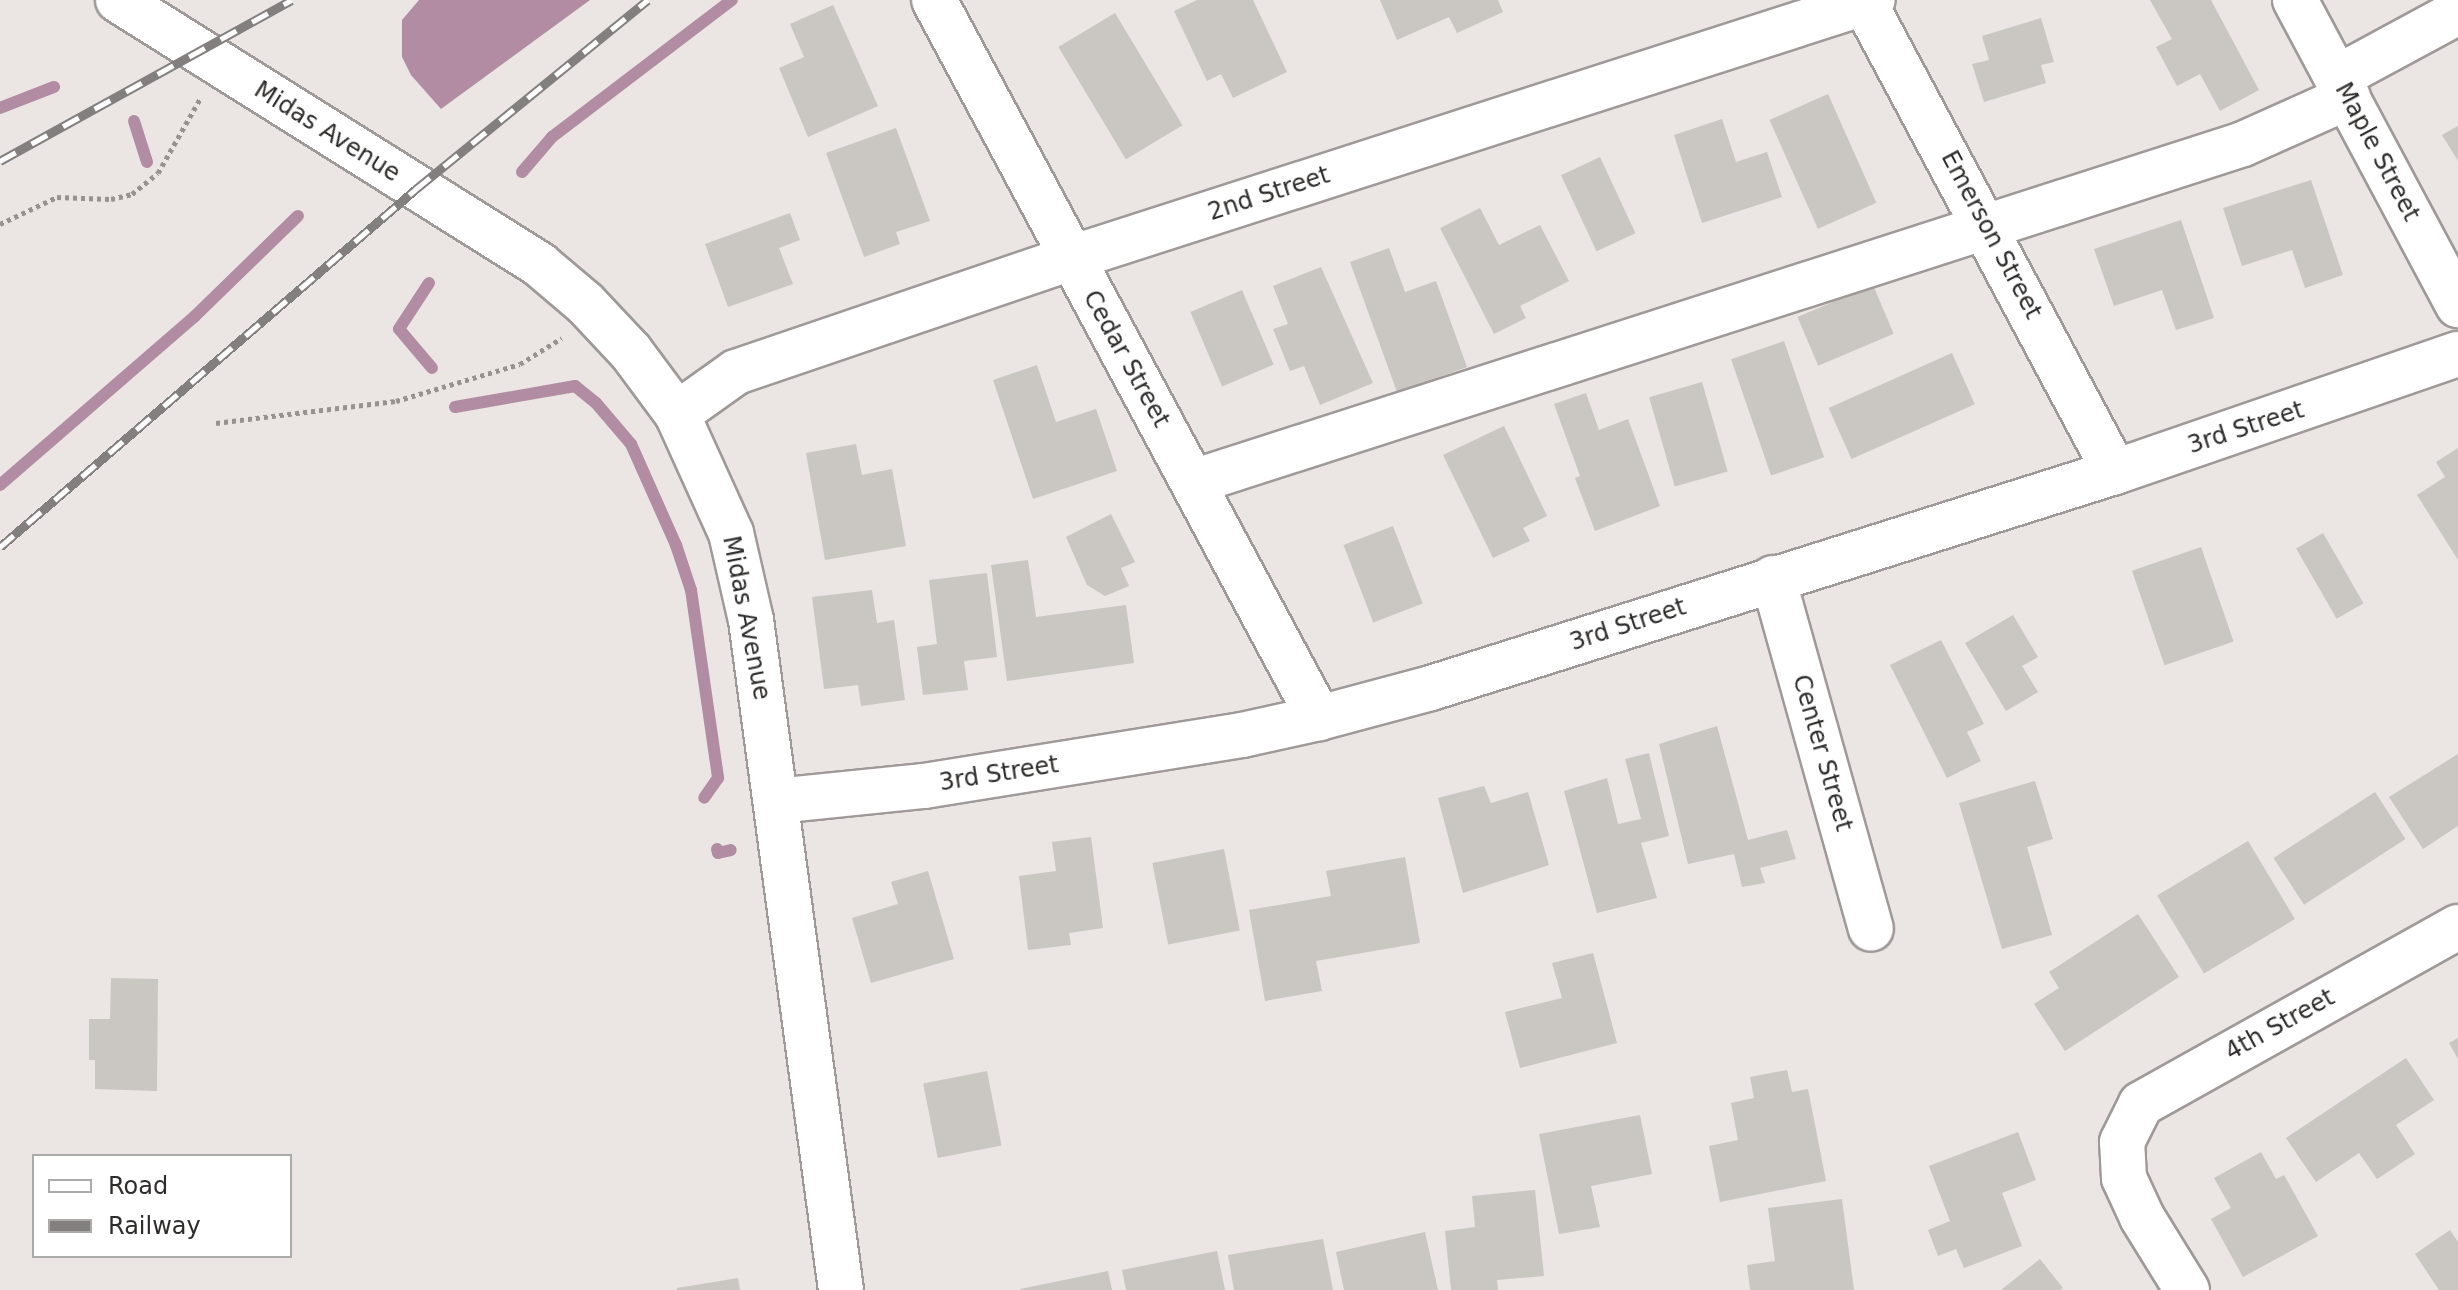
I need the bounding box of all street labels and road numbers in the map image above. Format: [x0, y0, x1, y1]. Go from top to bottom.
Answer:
street label: Midas Avenue [249, 76, 405, 188]
street label: Maple Street [2328, 78, 2426, 226]
street label: Emerson Street [1935, 146, 2047, 324]
street label: 2nd Street [1205, 161, 1333, 227]
street label: Cedar Street [1077, 286, 1175, 432]
street label: 3rd Street [2184, 396, 2308, 460]
street label: Midas Avenue [716, 533, 776, 703]
street label: 3rd Street [1566, 593, 1690, 657]
street label: Center Street [1786, 671, 1858, 835]
street label: 3rd Street [937, 750, 1061, 798]
street label: 4th Street [2220, 983, 2340, 1067]

